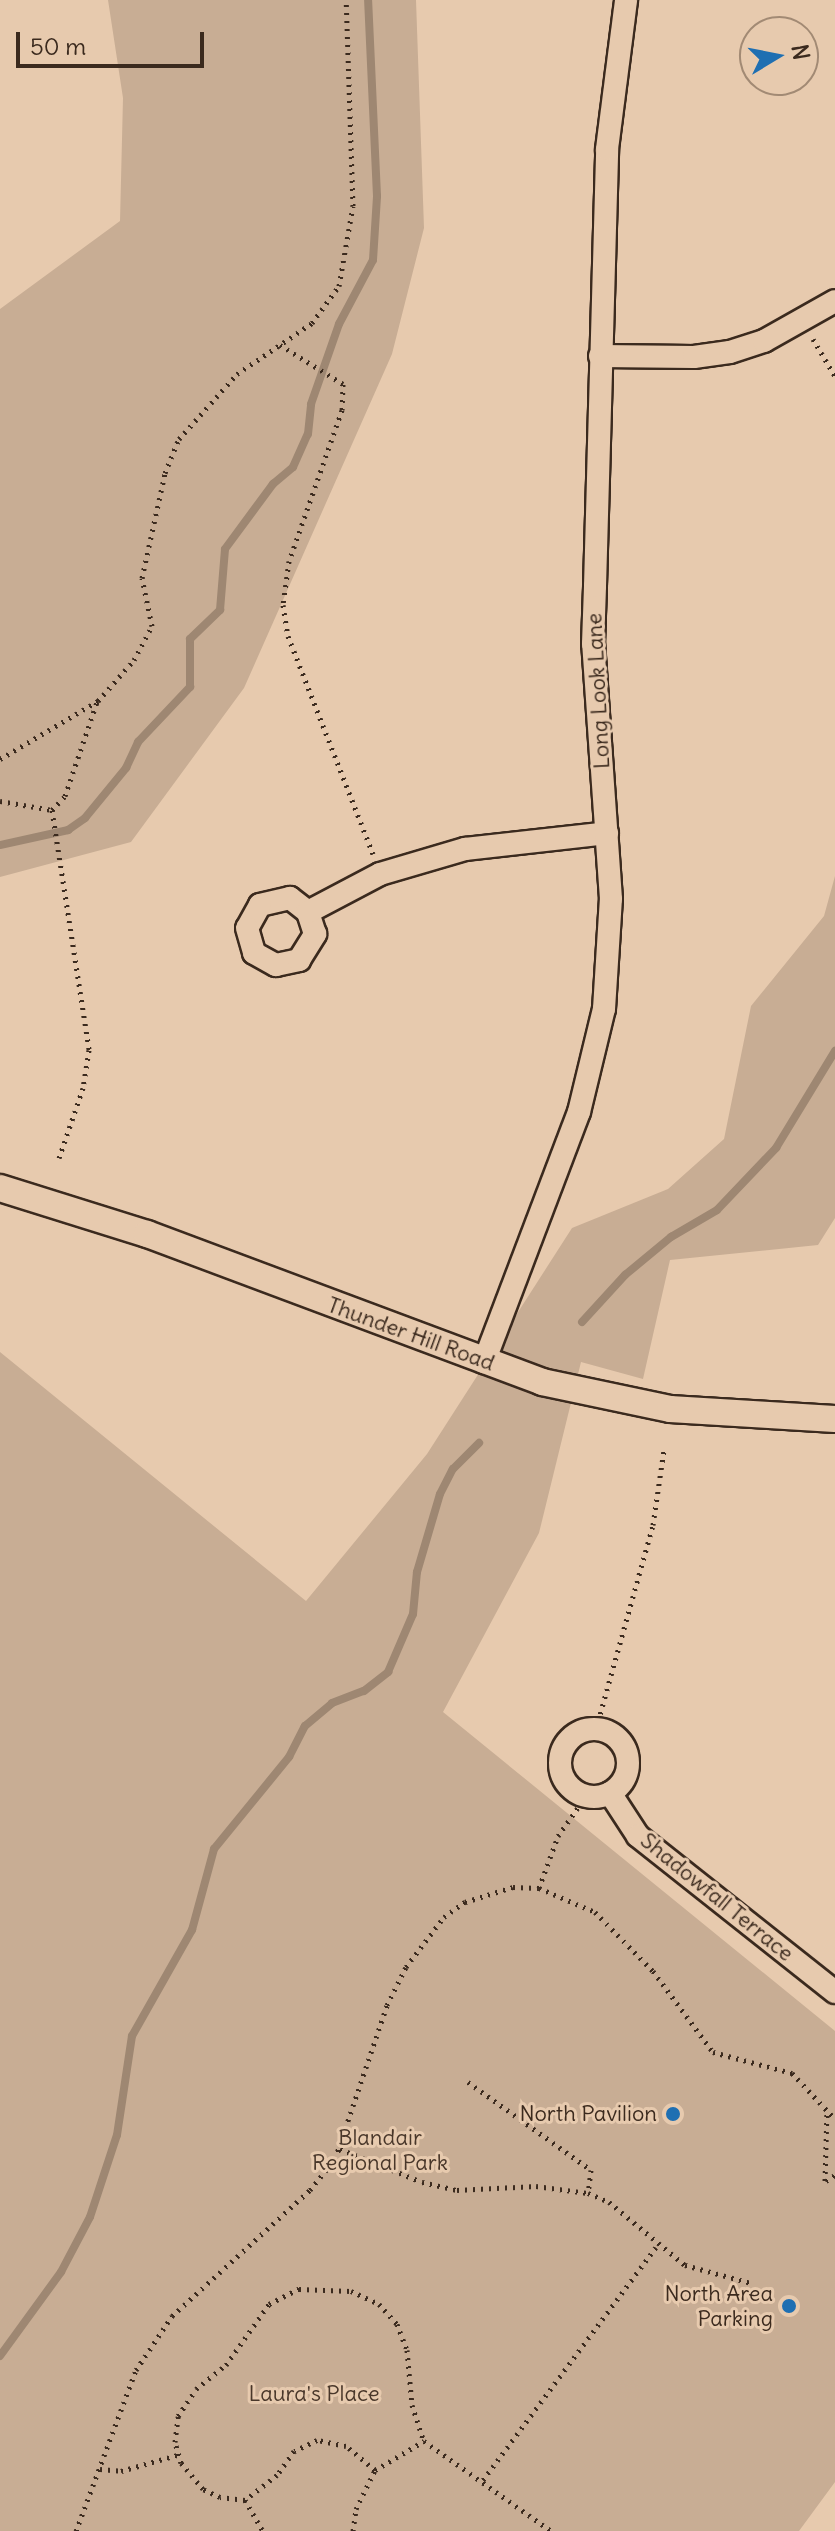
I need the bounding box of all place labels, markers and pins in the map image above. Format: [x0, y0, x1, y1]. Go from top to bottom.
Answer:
place label: North Pavilion [520, 2101, 657, 2127]
marker: North Pavilion [664, 2105, 682, 2123]
place label: North Area Parking [664, 2280, 773, 2332]
marker: North Area Parking [780, 2297, 798, 2315]

